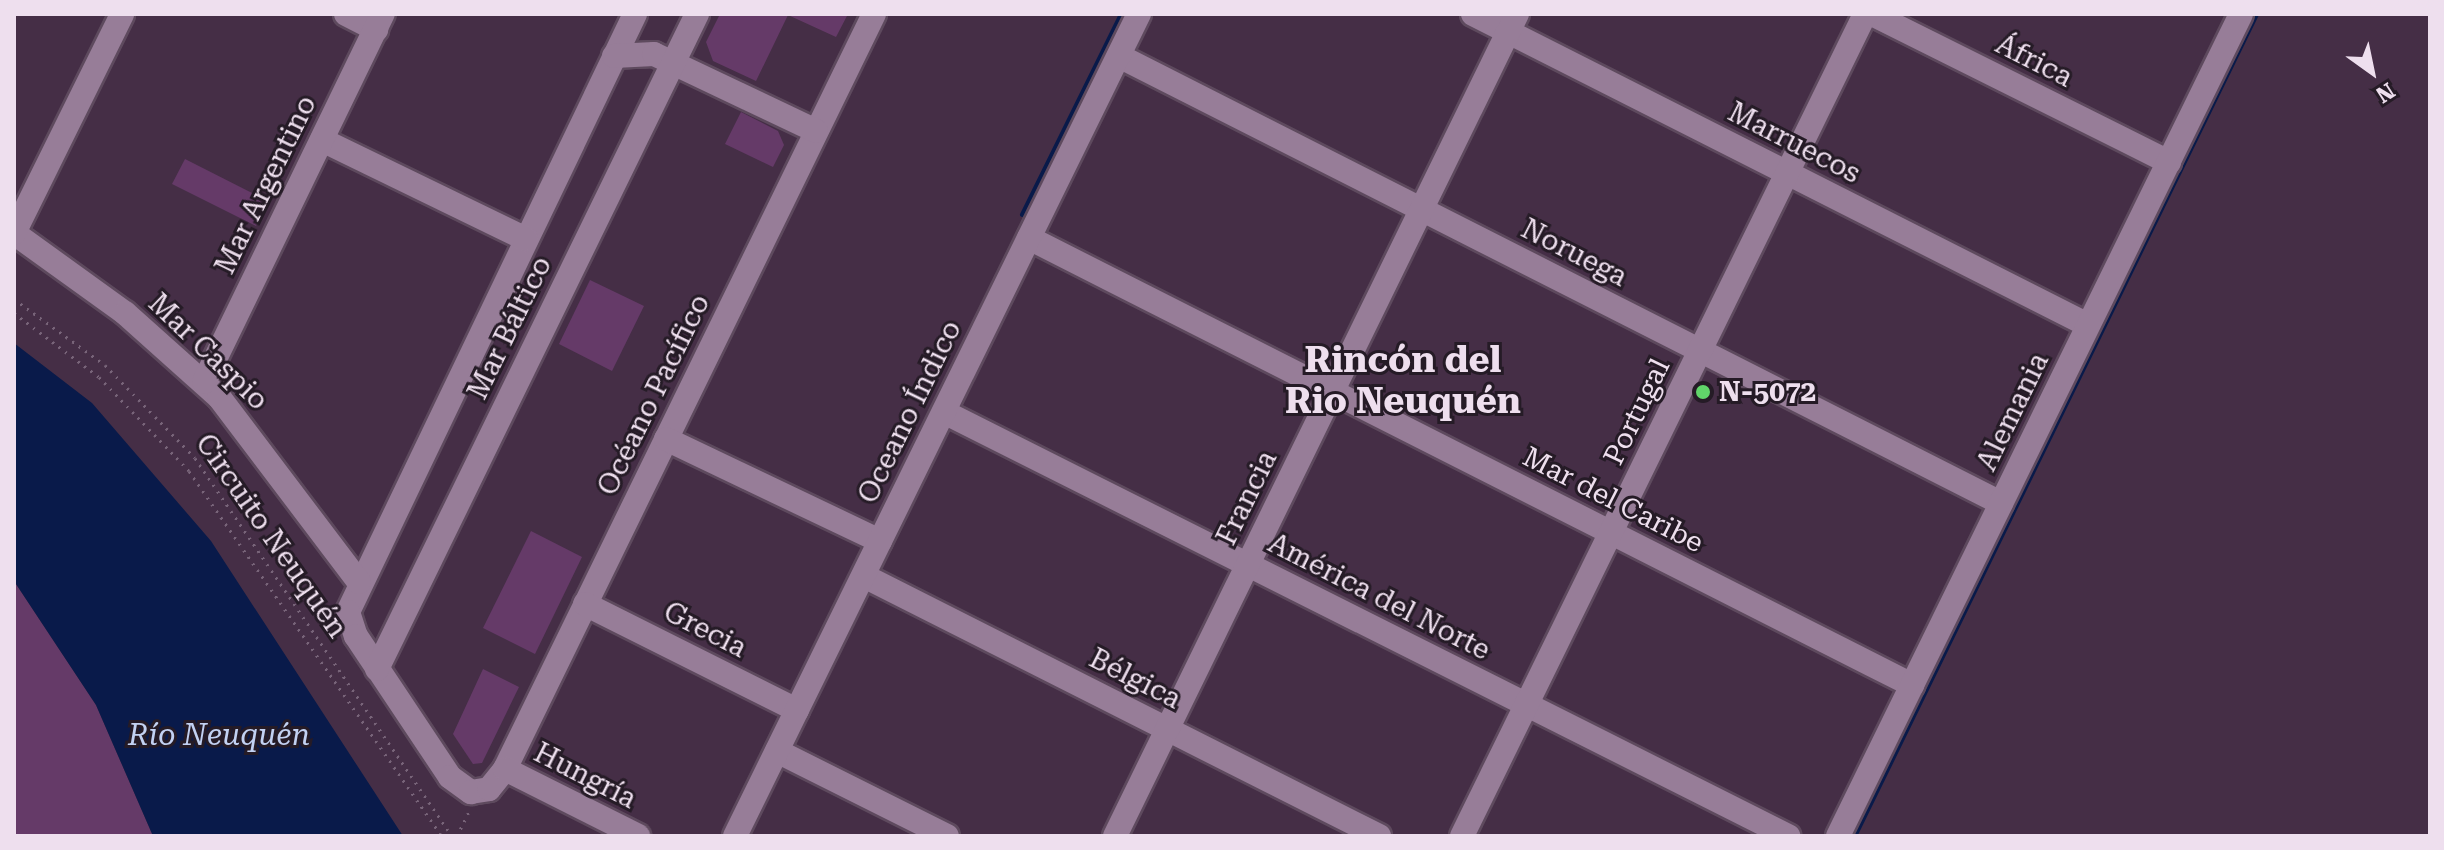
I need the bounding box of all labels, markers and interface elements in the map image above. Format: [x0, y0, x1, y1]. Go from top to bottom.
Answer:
street label: África [1990, 27, 2078, 95]
north arrow [2332, 32, 2412, 112]
text: N [2371, 77, 2399, 108]
street label: Mar Argentino [208, 90, 324, 280]
street label: Marruecos [1722, 95, 1866, 191]
street label: Noruega [1516, 212, 1632, 294]
street label: Mar Báltico [461, 251, 559, 405]
street label: Mar Caspio [141, 287, 275, 417]
street label: Océano Pacífico [591, 289, 717, 501]
street label: Oceano Índico [851, 315, 969, 509]
district label: Rincón del Rio Neuquén [1285, 338, 1521, 423]
street label: Alemania [1970, 348, 2056, 476]
street label: Portugal [1597, 354, 1677, 470]
place label: N-5072 [1719, 375, 1816, 409]
marker: N-5072 [1694, 383, 1712, 401]
street label: Circuito Neuquén [188, 428, 354, 644]
street label: Mar del Caribe [1517, 440, 1709, 560]
street label: Francia [1210, 445, 1284, 551]
street label: América del Norte [1262, 527, 1496, 667]
street label: Grecia [658, 595, 752, 665]
street label: Bélgica [1084, 642, 1186, 716]
water label: Río Neuquén [128, 717, 310, 753]
street label: Hungría [528, 736, 642, 816]

